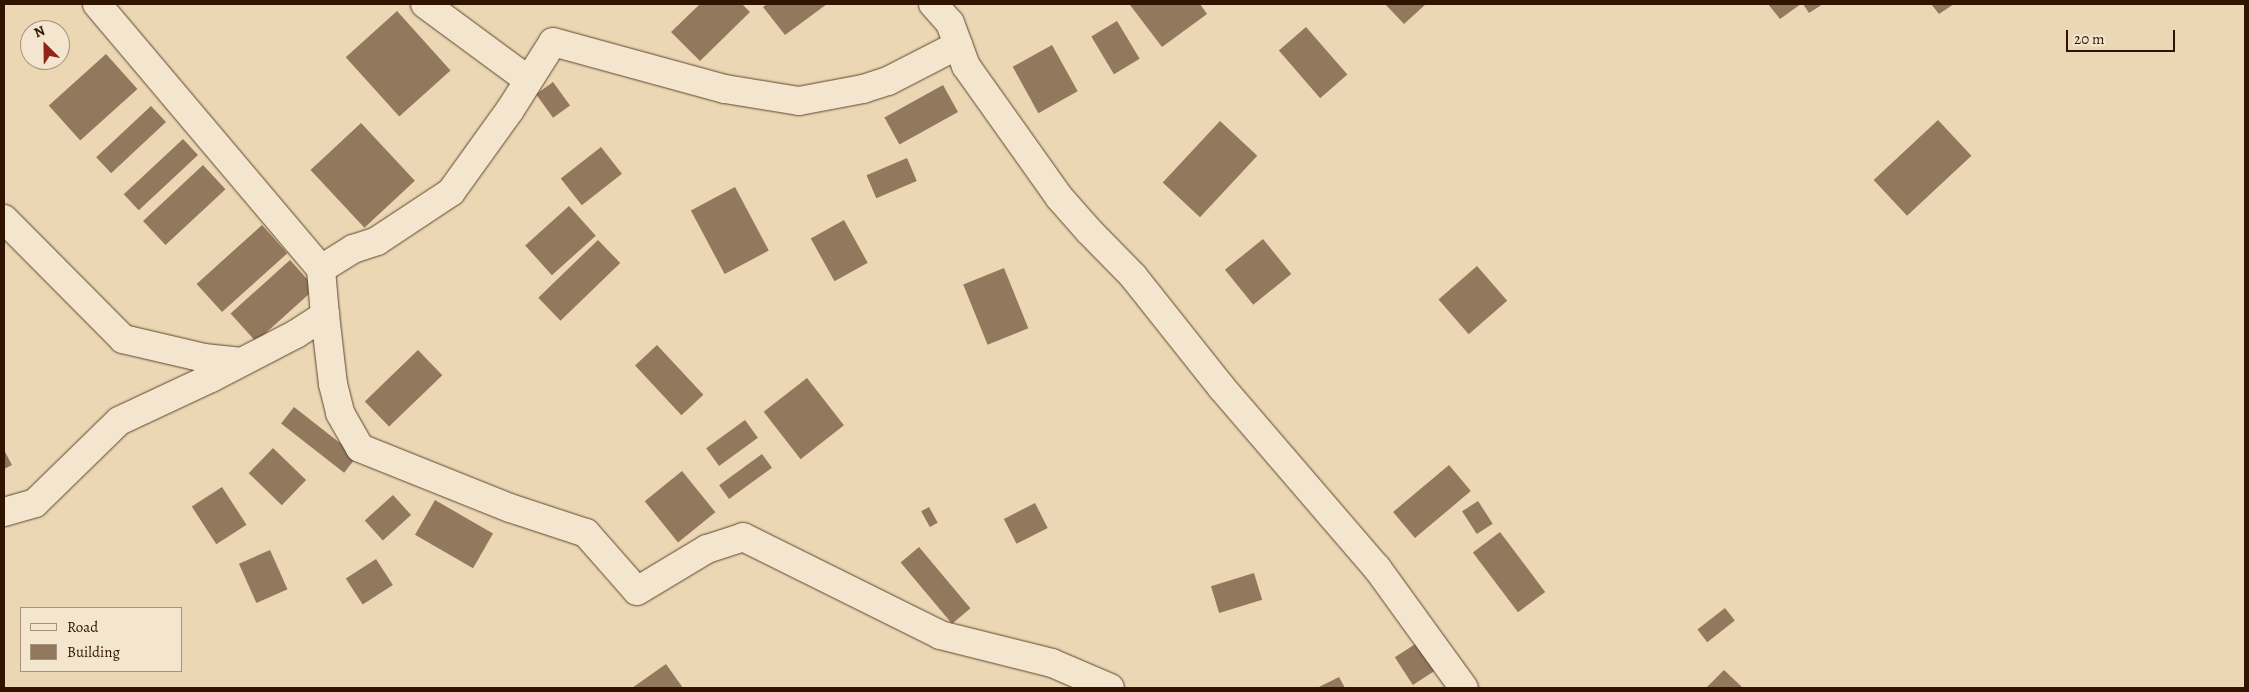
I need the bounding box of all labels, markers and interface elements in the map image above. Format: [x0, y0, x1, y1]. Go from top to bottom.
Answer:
north arrow [20, 20, 70, 70]
scale bar [2069, 20, 2178, 52]
text: N [31, 21, 48, 42]
text: 20 m [2074, 29, 2105, 49]
legend [20, 607, 182, 672]
text: Road [67, 617, 98, 637]
text: Building [67, 642, 120, 662]

